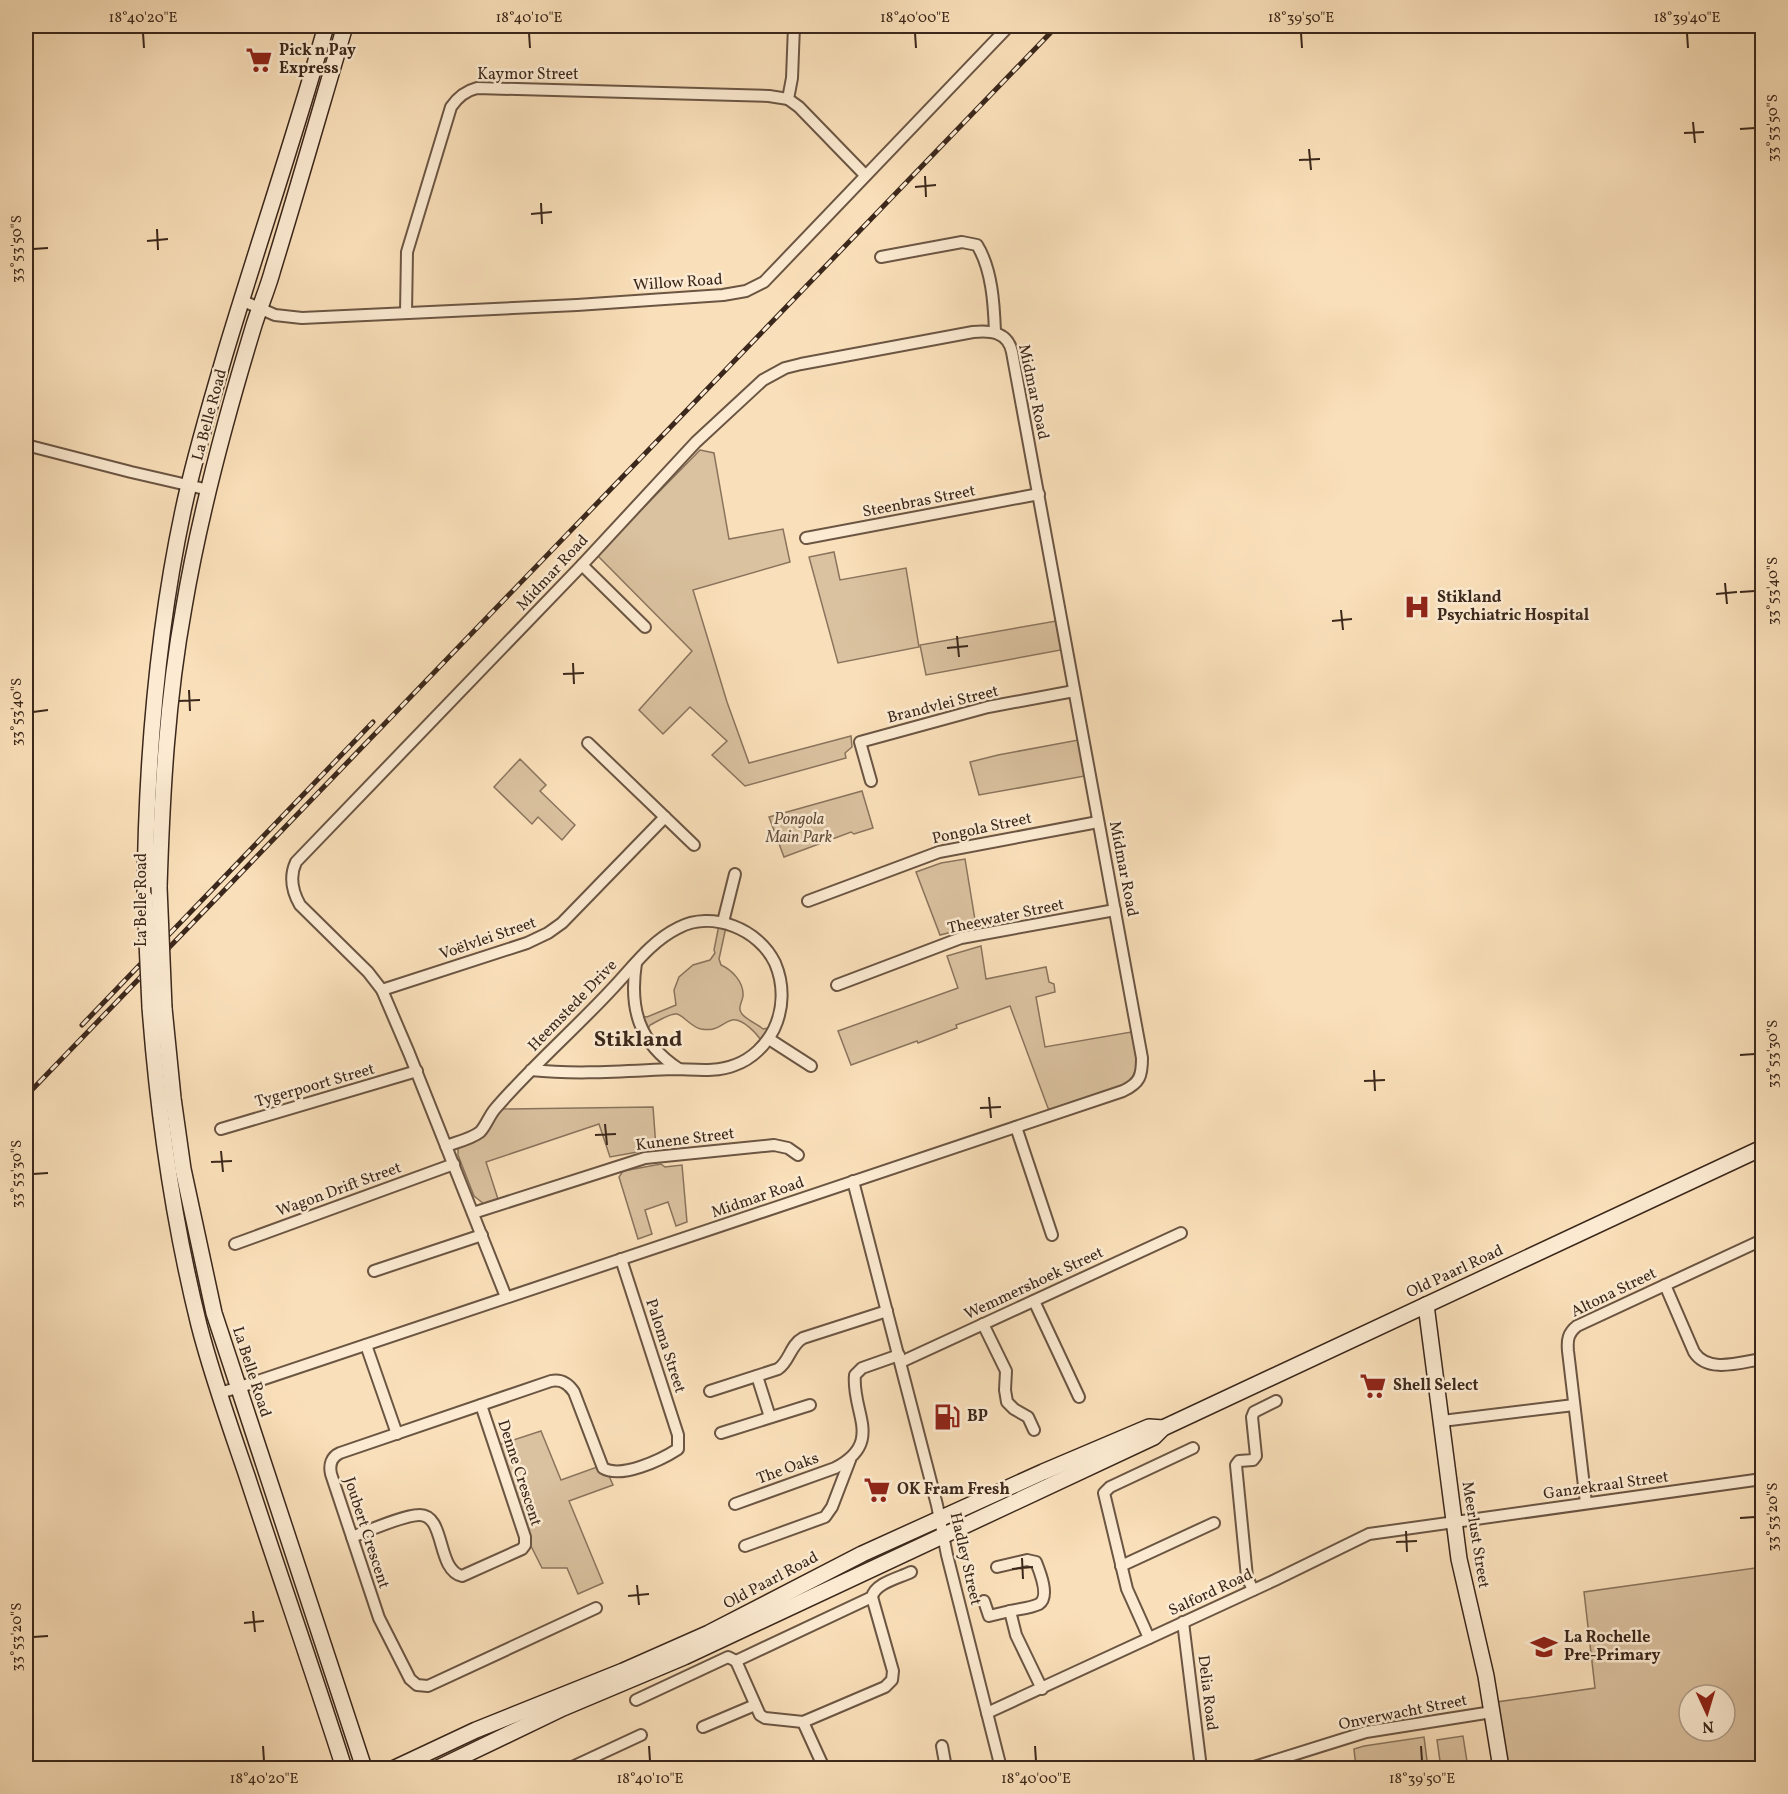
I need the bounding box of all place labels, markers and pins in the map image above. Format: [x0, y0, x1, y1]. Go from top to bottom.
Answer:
place label: Pick n Pay Express [279, 40, 356, 80]
supermarket icon: Pick n Pay Express [244, 45, 274, 75]
place label: Stikland Psychiatric Hospital [1437, 587, 1590, 627]
hospital icon: Stikland Psychiatric Hospital [1402, 592, 1432, 622]
supermarket icon: Shell Select [1358, 1371, 1388, 1401]
place label: Shell Select [1393, 1375, 1479, 1397]
fuel station icon: BP [932, 1402, 962, 1432]
place label: BP [967, 1406, 988, 1428]
supermarket icon: OK Fram Fresh [862, 1475, 892, 1505]
place label: OK Fram Fresh [897, 1479, 1010, 1501]
place label: La Rochelle Pre-Primary [1564, 1627, 1661, 1667]
school or university icon: La Rochelle Pre-Primary [1529, 1632, 1559, 1662]

